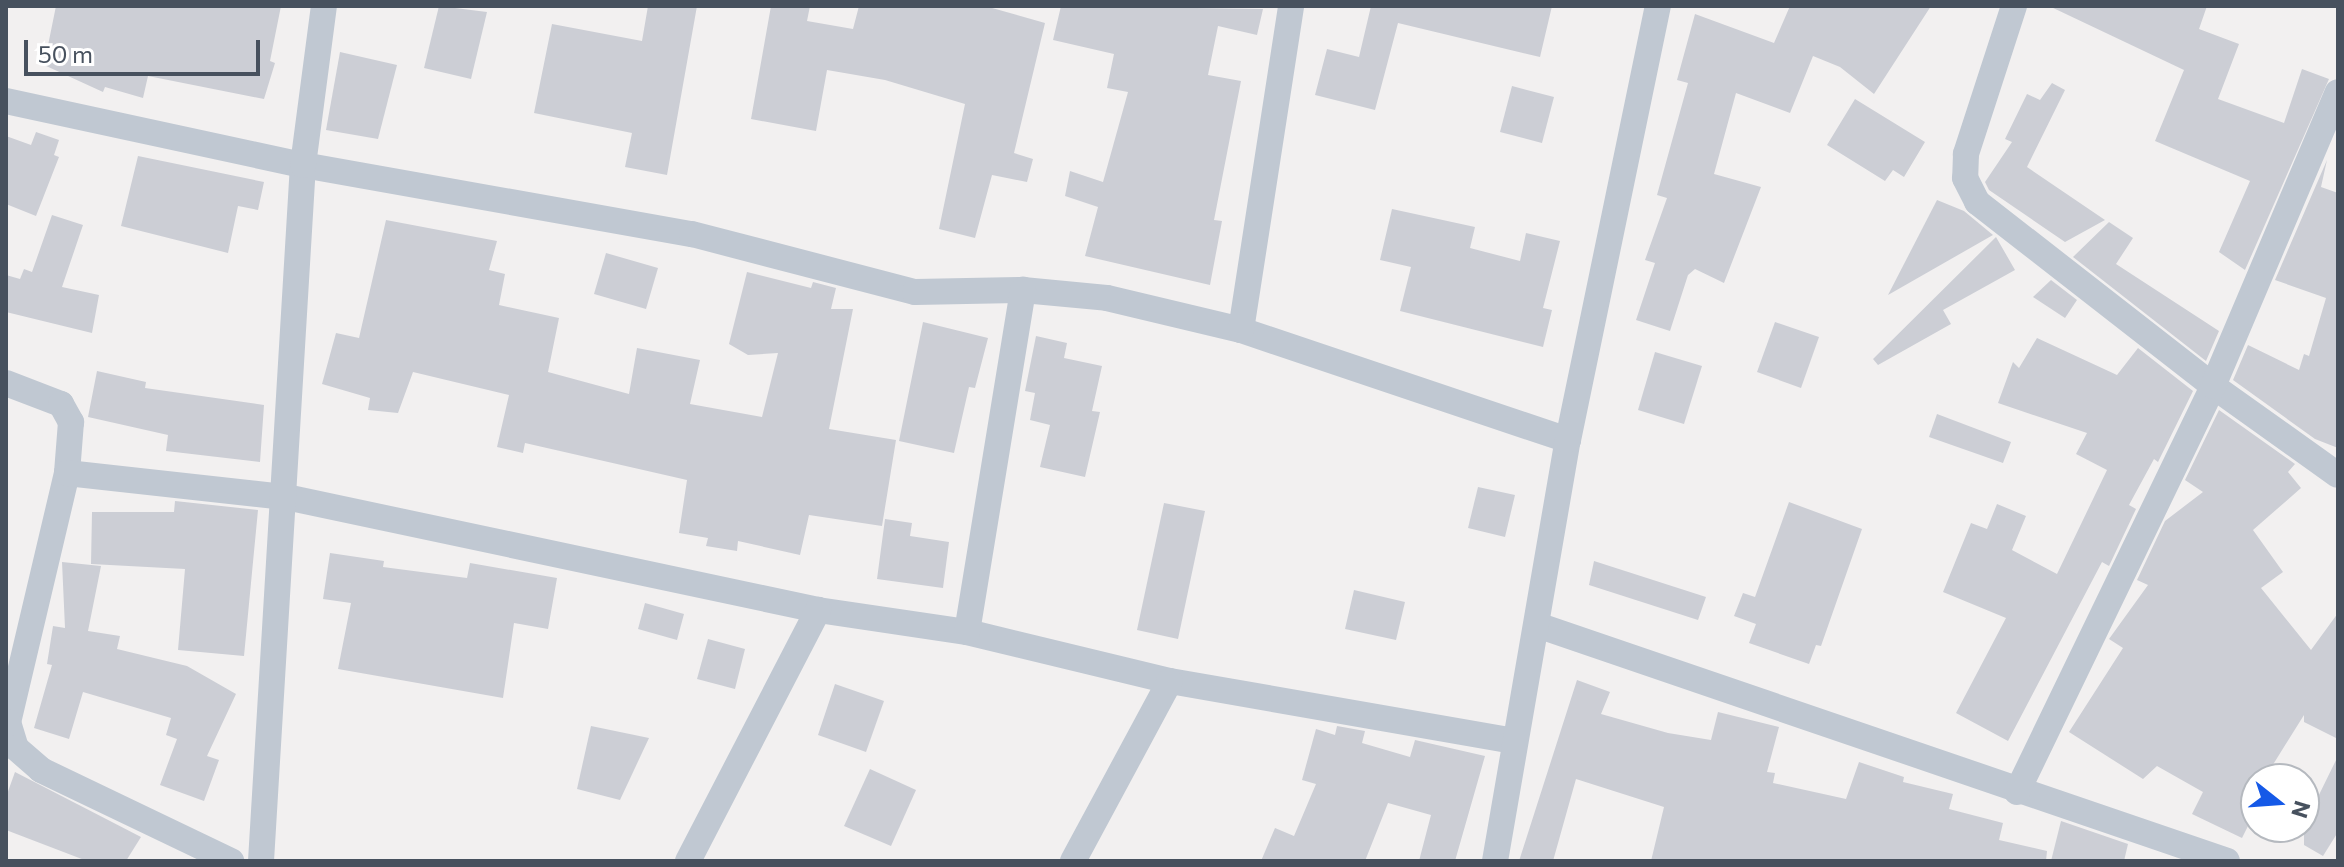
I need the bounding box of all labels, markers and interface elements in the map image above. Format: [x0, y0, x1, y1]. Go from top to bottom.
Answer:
scale bar [28, 24, 264, 74]
text: 50 m [38, 39, 93, 68]
north arrow [2240, 763, 2320, 843]
text: N [2286, 798, 2317, 821]

